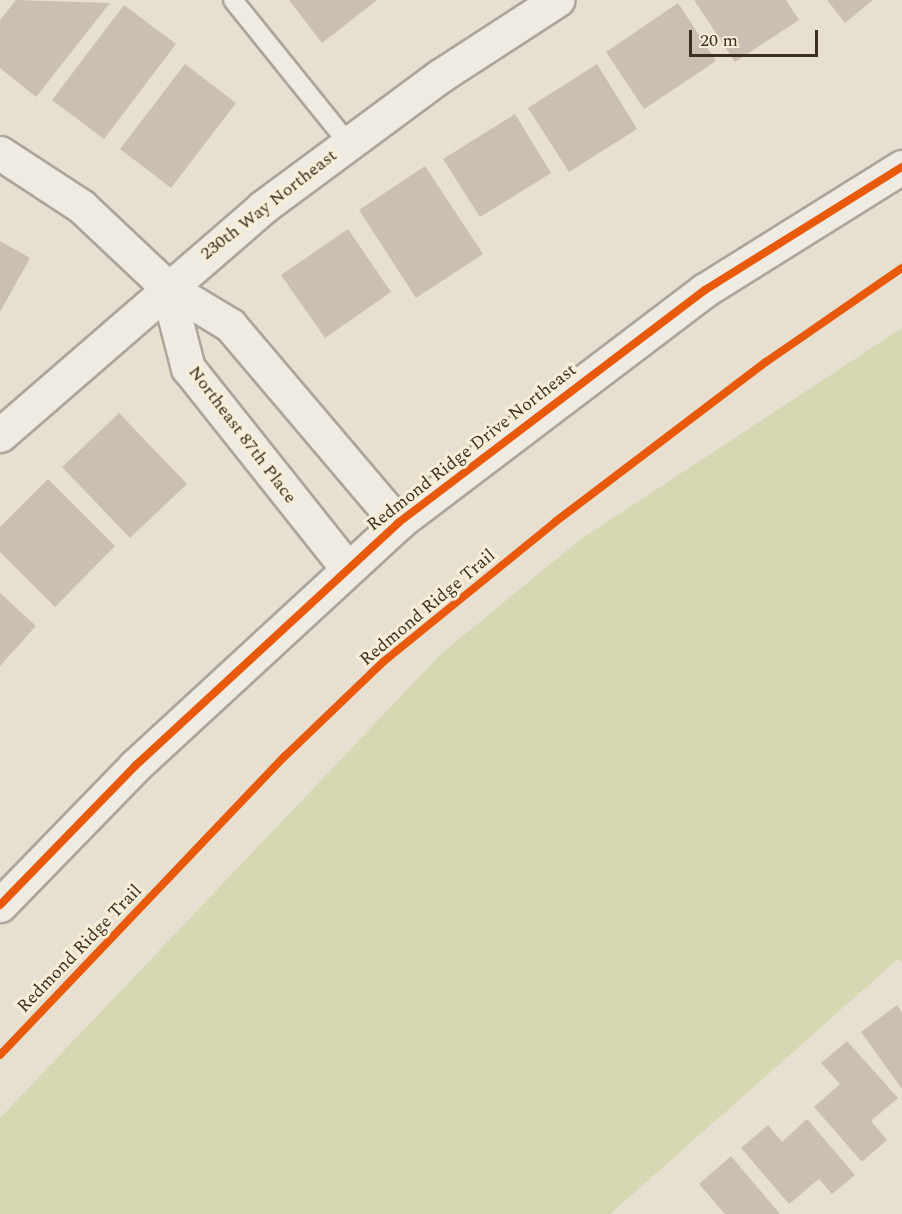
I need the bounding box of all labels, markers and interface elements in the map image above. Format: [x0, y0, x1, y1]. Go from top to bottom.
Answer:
scale bar [692, 18, 821, 56]
text: 20 m [700, 27, 738, 54]
street label: 230th Way Northeast [196, 145, 342, 265]
street label: Redmond Ridge Drive Northeast [363, 360, 581, 536]
street label: Northeast 87th Place [183, 362, 301, 508]
street label: Redmond Ridge Trail [356, 545, 500, 671]
street label: Redmond Ridge Trail [13, 880, 147, 1018]

